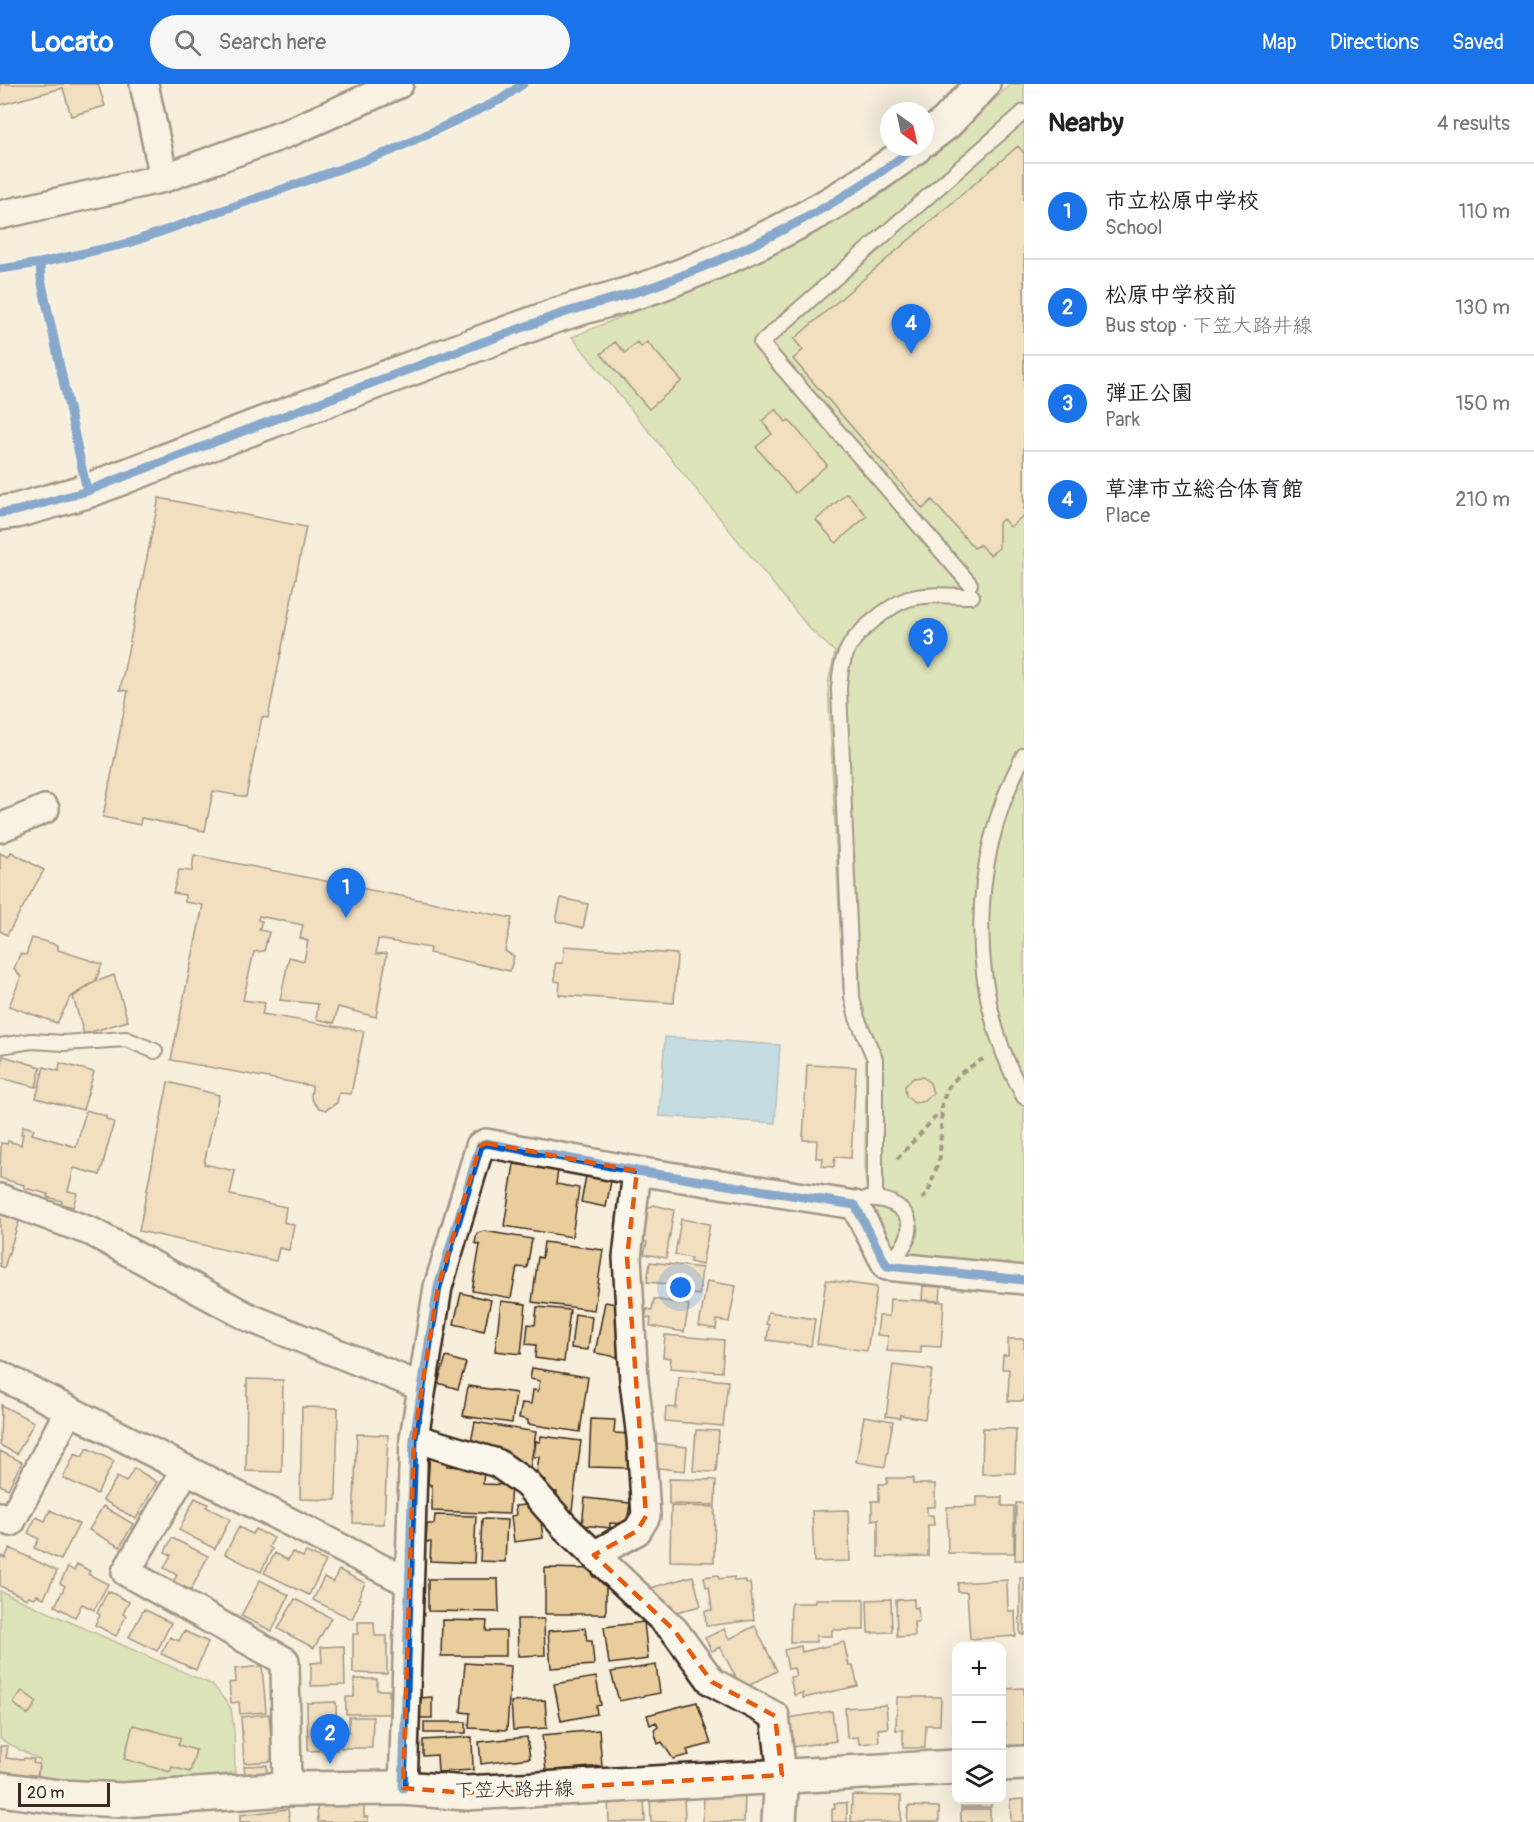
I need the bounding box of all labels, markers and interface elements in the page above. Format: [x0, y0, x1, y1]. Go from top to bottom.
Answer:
search box [150, 15, 570, 69]
text: Locato [30, 25, 114, 60]
icon: search [171, 26, 204, 59]
text: Search here [219, 28, 326, 56]
text: Map [1262, 29, 1297, 56]
text: Directions [1330, 29, 1419, 56]
text: Saved [1452, 29, 1504, 56]
north arrow [880, 102, 934, 156]
text: Nearby [1048, 107, 1124, 139]
text: 4 results [1437, 111, 1510, 136]
text: 市立松原中学校 [1105, 187, 1259, 215]
text: 1 [1064, 199, 1071, 224]
text: 110 m [1459, 199, 1510, 224]
text: School [1105, 215, 1162, 240]
text: 松原中学校前 [1105, 281, 1237, 309]
text: 2 [1062, 295, 1073, 320]
text: 130 m [1455, 295, 1510, 320]
pin: 4 [892, 304, 930, 354]
text: Bus stop · 下笠大路井線 [1105, 313, 1312, 338]
text: 弾正公園 [1105, 379, 1193, 407]
text: 3 [1062, 391, 1073, 416]
text: 150 m [1456, 391, 1510, 416]
text: Park [1105, 407, 1140, 432]
text: 草津市立総合体育館 [1105, 475, 1303, 503]
text: 4 [1062, 487, 1073, 512]
text: 210 m [1455, 487, 1510, 512]
text: Place [1105, 503, 1150, 528]
pin: 3 [908, 618, 948, 668]
pin: 1 [326, 868, 366, 918]
your location [666, 1273, 695, 1302]
map controls [952, 1642, 1006, 1804]
button: + [952, 1642, 1006, 1696]
button: − [952, 1696, 1006, 1750]
pin: 2 [310, 1714, 350, 1764]
button: layers [952, 1750, 1006, 1804]
street label: 下笠大路井線 [454, 1776, 574, 1803]
scale bar [18, 1780, 110, 1808]
text: 20 m [27, 1783, 65, 1803]

